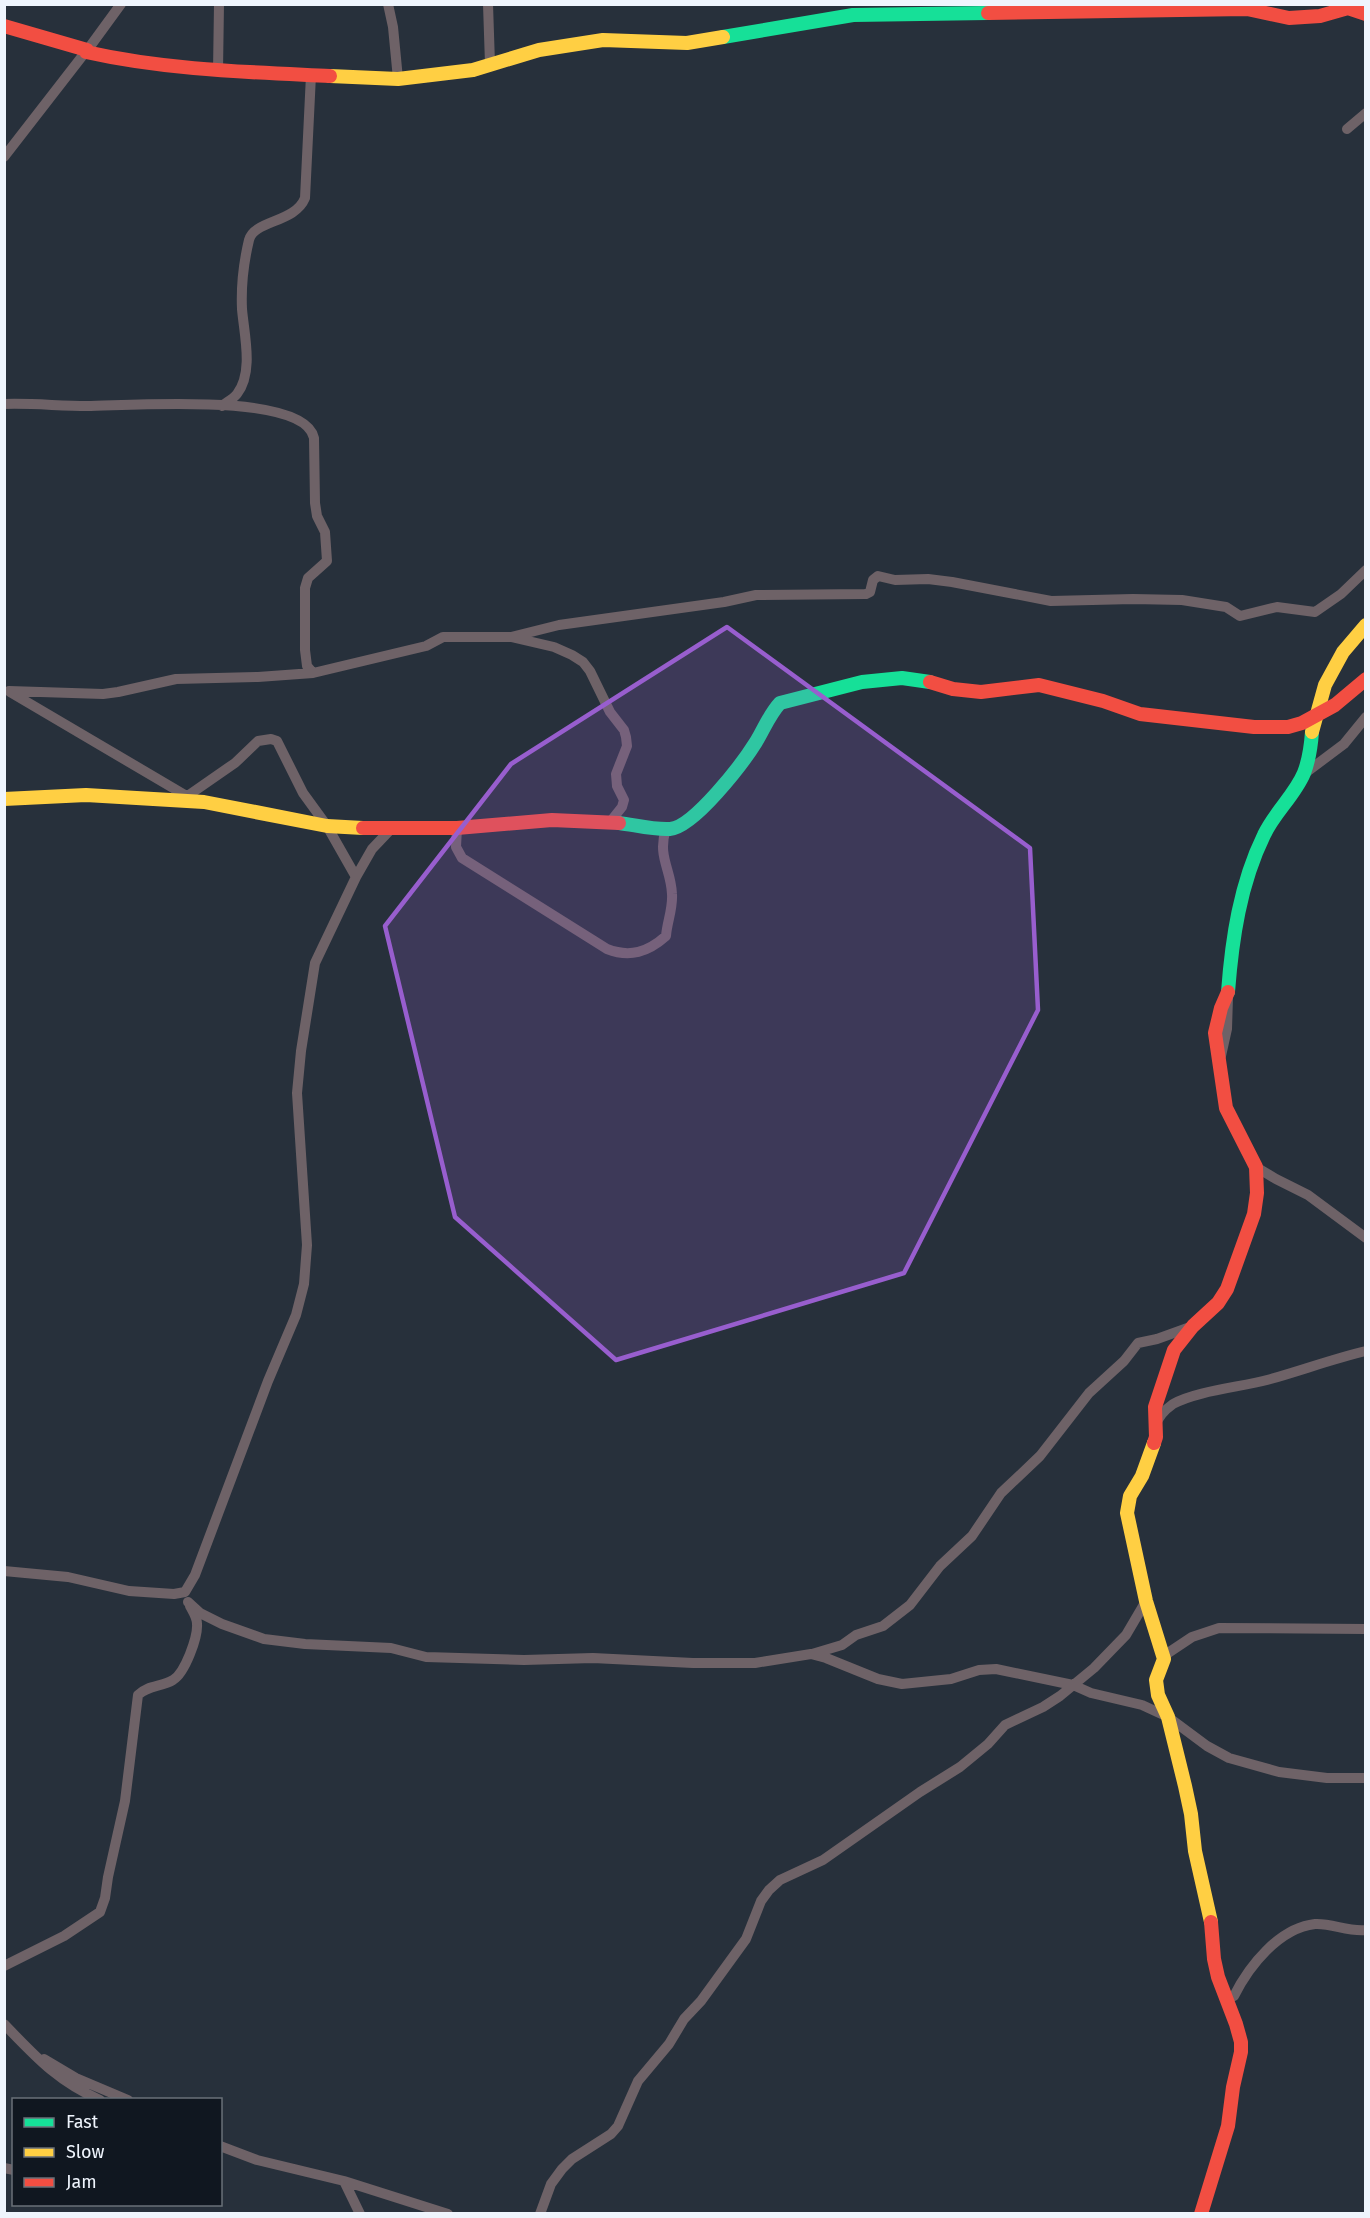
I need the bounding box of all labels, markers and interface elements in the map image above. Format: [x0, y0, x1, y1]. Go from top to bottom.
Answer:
legend [12, 2098, 222, 2206]
text: Fast [66, 2111, 99, 2133]
text: Slow [66, 2141, 105, 2163]
text: Jam [66, 2171, 97, 2193]

